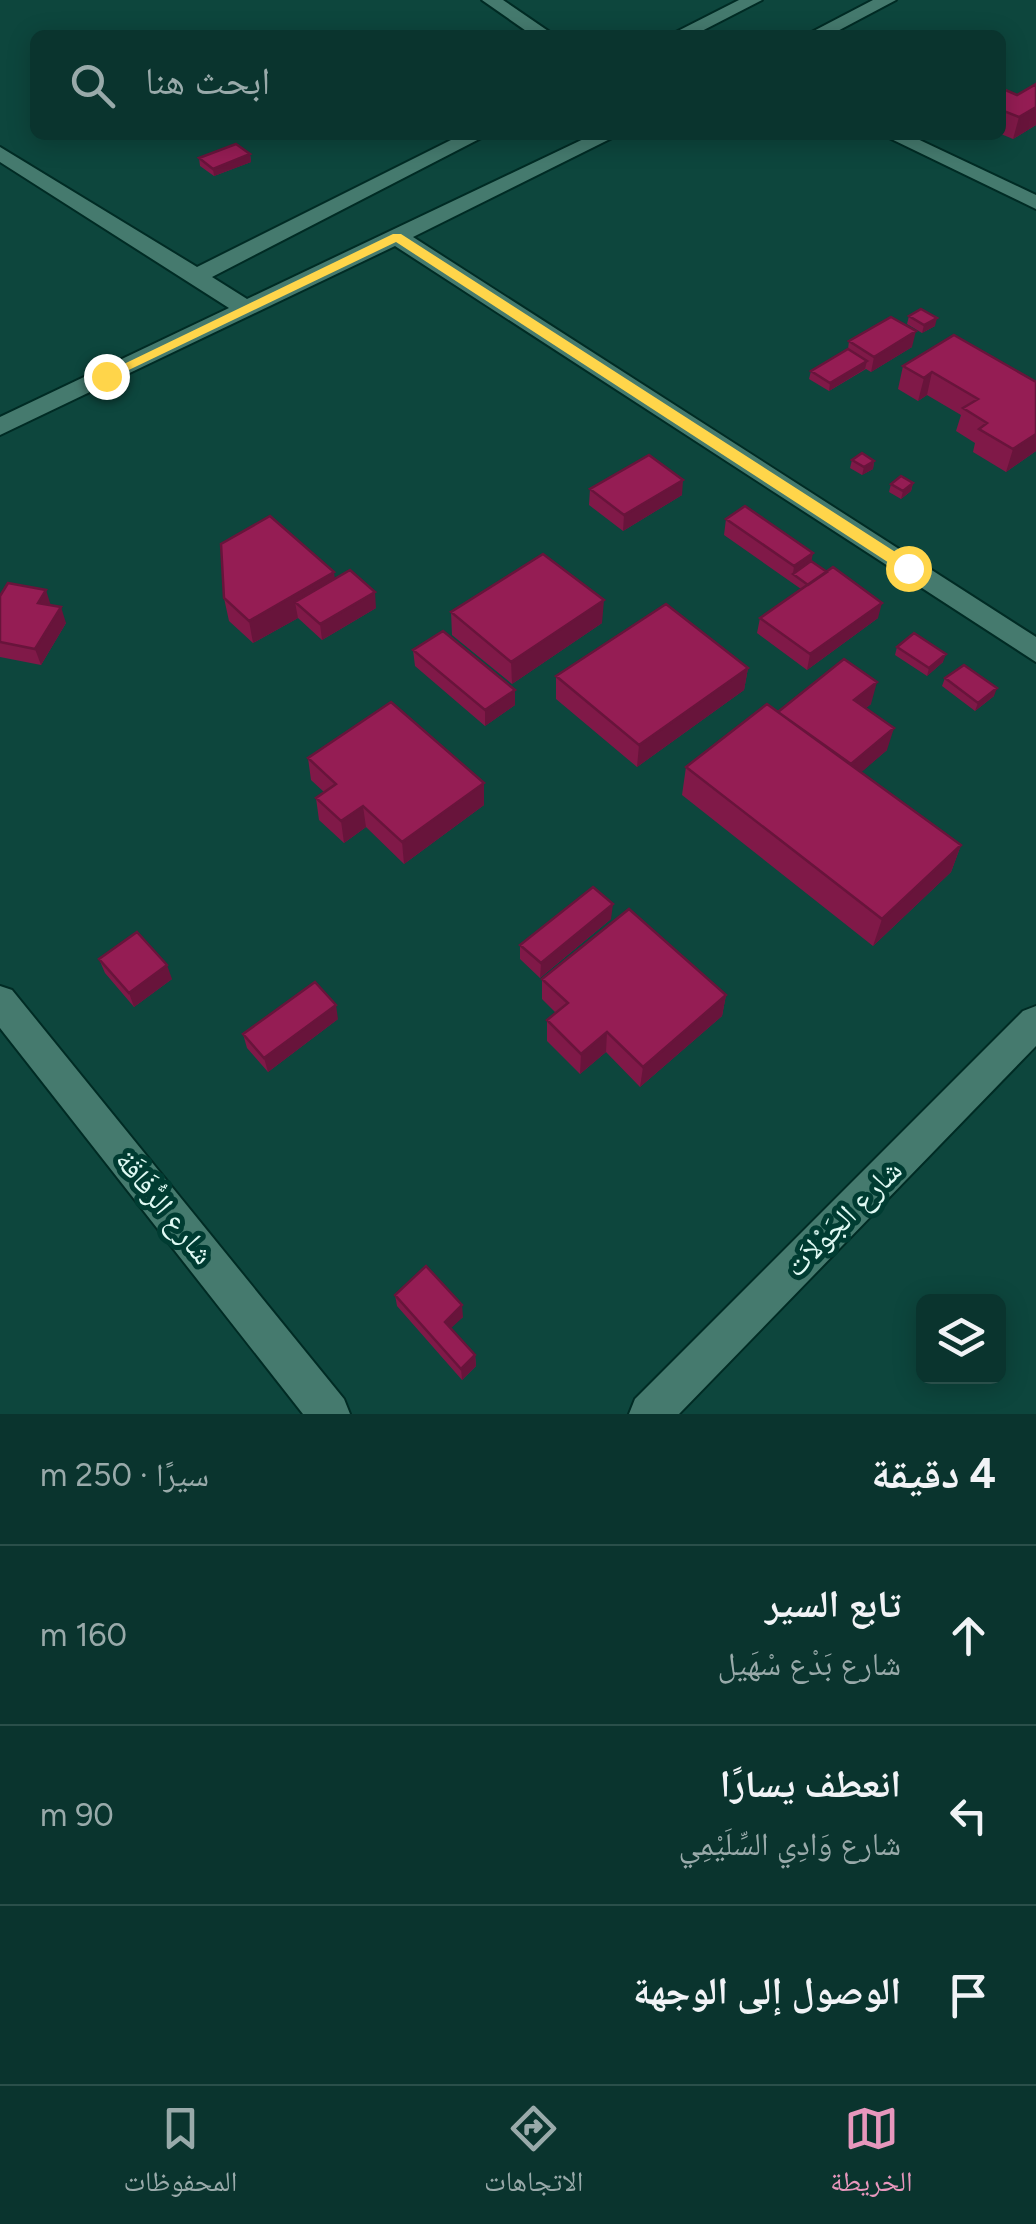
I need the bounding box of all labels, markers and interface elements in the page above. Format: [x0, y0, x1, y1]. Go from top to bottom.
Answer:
search box [30, 30, 1006, 140]
icon: search [65, 58, 120, 113]
text: ابحث هنا [145, 58, 270, 104]
route end [84, 354, 130, 400]
route start [886, 546, 932, 592]
street label: شارع الرُّفَاقَة [107, 1142, 222, 1272]
street label: شارع الجَوْلاَت [777, 1152, 910, 1285]
map controls [916, 1294, 1006, 1384]
button: layers [916, 1294, 1006, 1384]
text: 4 دقيقة [871, 1448, 996, 1499]
text: سيرًا · 250 m [40, 1456, 209, 1494]
text: تابع السير [765, 1581, 901, 1627]
icon: ahead [941, 1608, 996, 1663]
text: 160 m [40, 1616, 127, 1654]
text: شارع بَدْع سْهَيل [717, 1645, 901, 1683]
text: انعطف يسارًا [720, 1761, 901, 1807]
icon: left [941, 1788, 996, 1843]
text: 90 m [40, 1796, 114, 1834]
text: شارع وَادِي السِّلَيْمِي [679, 1825, 901, 1863]
text: الوصول إلى الوجهة [633, 1968, 901, 2014]
icon: arrive [941, 1968, 996, 2023]
tab: المحفوظات [123, 2101, 237, 2209]
tab: الاتجاهات [484, 2101, 583, 2209]
tab: الخريطة [830, 2101, 913, 2209]

